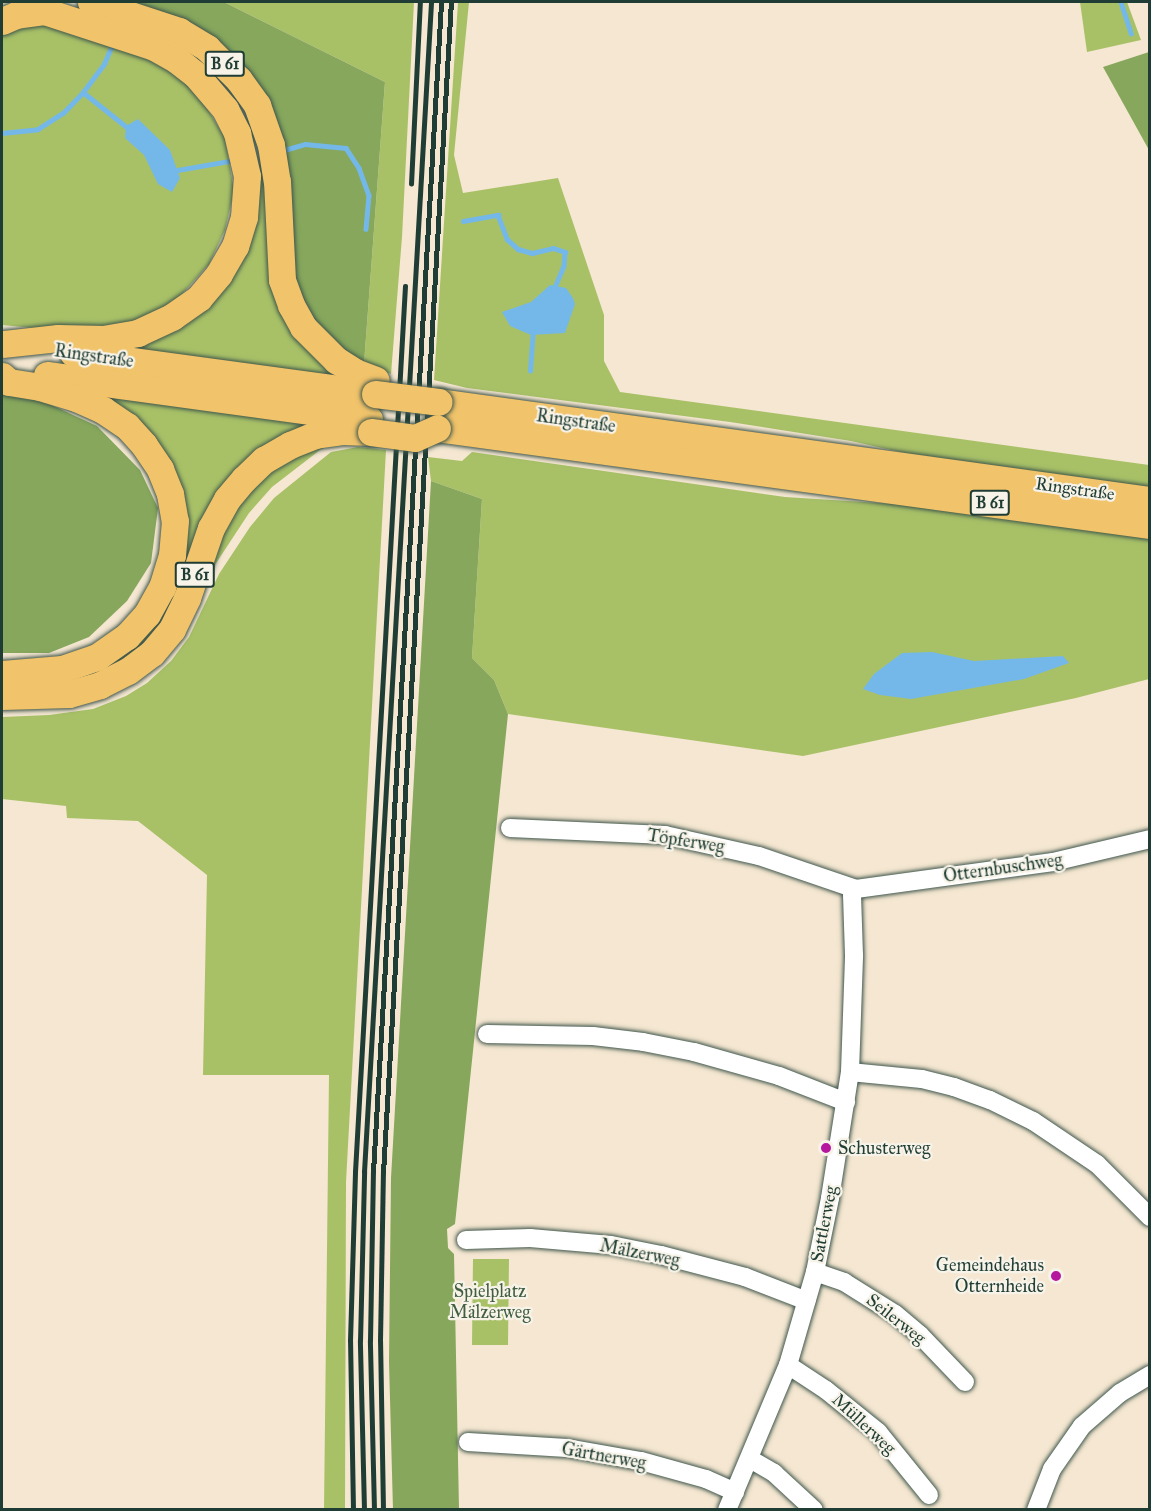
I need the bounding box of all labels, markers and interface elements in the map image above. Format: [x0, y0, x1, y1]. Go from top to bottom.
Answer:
road number: B 61 [204, 51, 246, 77]
street label: Ringstraße [53, 340, 135, 372]
street label: Ringstraße [535, 405, 617, 437]
street label: Ringstraße [1034, 473, 1116, 505]
road number: B 61 [969, 490, 1011, 516]
road number: B 61 [174, 562, 216, 588]
street label: Töpferweg [646, 824, 726, 858]
street label: Otternbuschweg [942, 849, 1064, 887]
place label: Schusterweg [838, 1137, 930, 1159]
marker: Schusterweg [819, 1141, 833, 1155]
street label: Sattlerweg [806, 1184, 842, 1264]
street label: Mälzerweg [598, 1235, 682, 1271]
place label: Gemeindehaus Otternheide [936, 1255, 1044, 1298]
marker: Gemeindehaus Otternheide [1049, 1269, 1063, 1283]
park label: Spielplatz Mälzerweg [449, 1281, 531, 1324]
street label: Seilerweg [862, 1289, 930, 1349]
street label: Müllerweg [828, 1389, 900, 1459]
street label: Gärtnerweg [560, 1438, 648, 1474]

